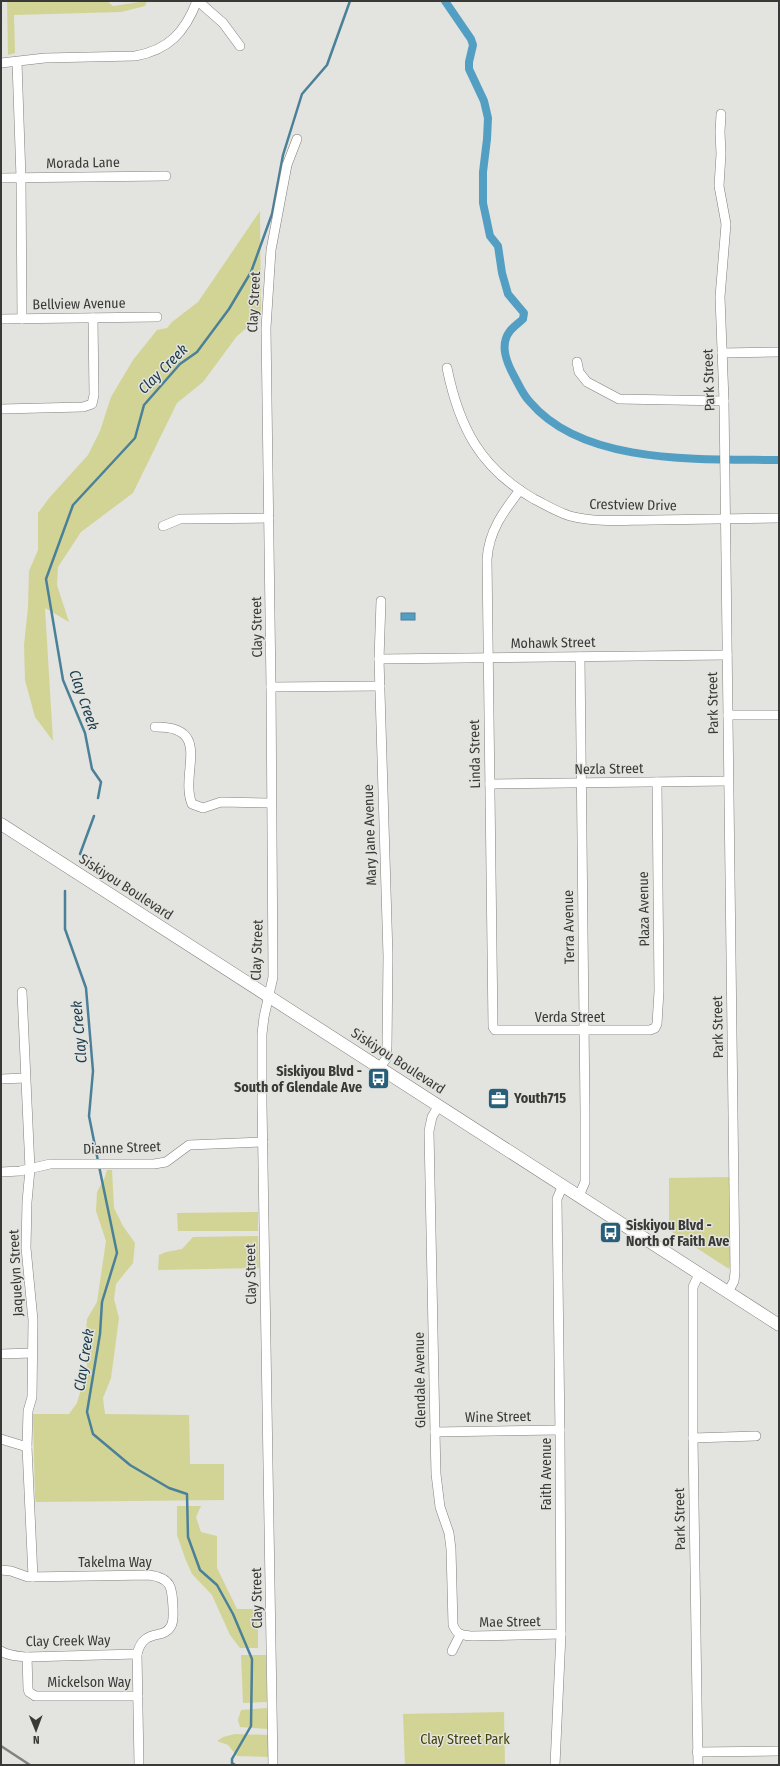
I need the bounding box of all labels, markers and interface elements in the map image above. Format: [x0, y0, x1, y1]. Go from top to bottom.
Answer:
street label: Morada Lane [46, 154, 120, 172]
street label: Clay Street [244, 271, 264, 333]
street label: Bellview Avenue [32, 295, 126, 313]
water label: Clay Creek [134, 340, 192, 398]
street label: Park Street [699, 348, 719, 412]
street label: Crestview Drive [589, 496, 677, 514]
street label: Clay Street [248, 596, 266, 658]
street label: Mohawk Street [510, 634, 596, 652]
water label: Clay Creek [65, 667, 103, 733]
street label: Park Street [704, 671, 722, 734]
street label: Linda Street [466, 719, 484, 789]
street label: Nezla Street [574, 760, 644, 778]
street label: Mary Jane Avenue [360, 784, 380, 886]
street label: Siskiyou Boulevard [76, 850, 176, 924]
street label: Plaza Avenue [635, 871, 653, 947]
street label: Terra Avenue [560, 890, 578, 964]
street label: Clay Street [247, 919, 267, 981]
street label: Park Street [709, 995, 727, 1058]
water label: Clay Creek [67, 999, 91, 1064]
street label: Verda Street [535, 1009, 606, 1026]
street label: Siskiyou Boulevard [348, 1024, 448, 1098]
place label: Siskiyou Blvd - South of Glendale Ave [234, 1063, 362, 1096]
bus stop icon: Siskiyou Blvd - South of Glendale Ave [365, 1066, 391, 1092]
office icon: Youth715 [486, 1085, 512, 1111]
place label: Youth715 [513, 1090, 566, 1107]
street label: Dianne Street [83, 1138, 162, 1158]
place label: Siskiyou Blvd - North of Faith Ave [626, 1217, 729, 1250]
bus stop icon: Siskiyou Blvd - North of Faith Ave [597, 1220, 623, 1246]
street label: Jaquelyn Street [5, 1229, 27, 1317]
street label: Clay Street [242, 1243, 260, 1305]
water label: Clay Creek [70, 1327, 98, 1392]
street label: Glendale Avenue [411, 1332, 429, 1428]
street label: Wine Street [465, 1408, 532, 1426]
street label: Faith Avenue [538, 1437, 555, 1511]
street label: Park Street [671, 1487, 689, 1550]
street label: Takelma Way [78, 1554, 153, 1571]
street label: Clay Street [248, 1567, 266, 1629]
street label: Mae Street [479, 1613, 541, 1631]
street label: Clay Creek Way [25, 1632, 111, 1650]
street label: Mickelson Way [47, 1674, 131, 1691]
north arrow [16, 1710, 56, 1750]
park label: Clay Street Park [420, 1731, 510, 1748]
text: N [33, 1733, 40, 1746]

